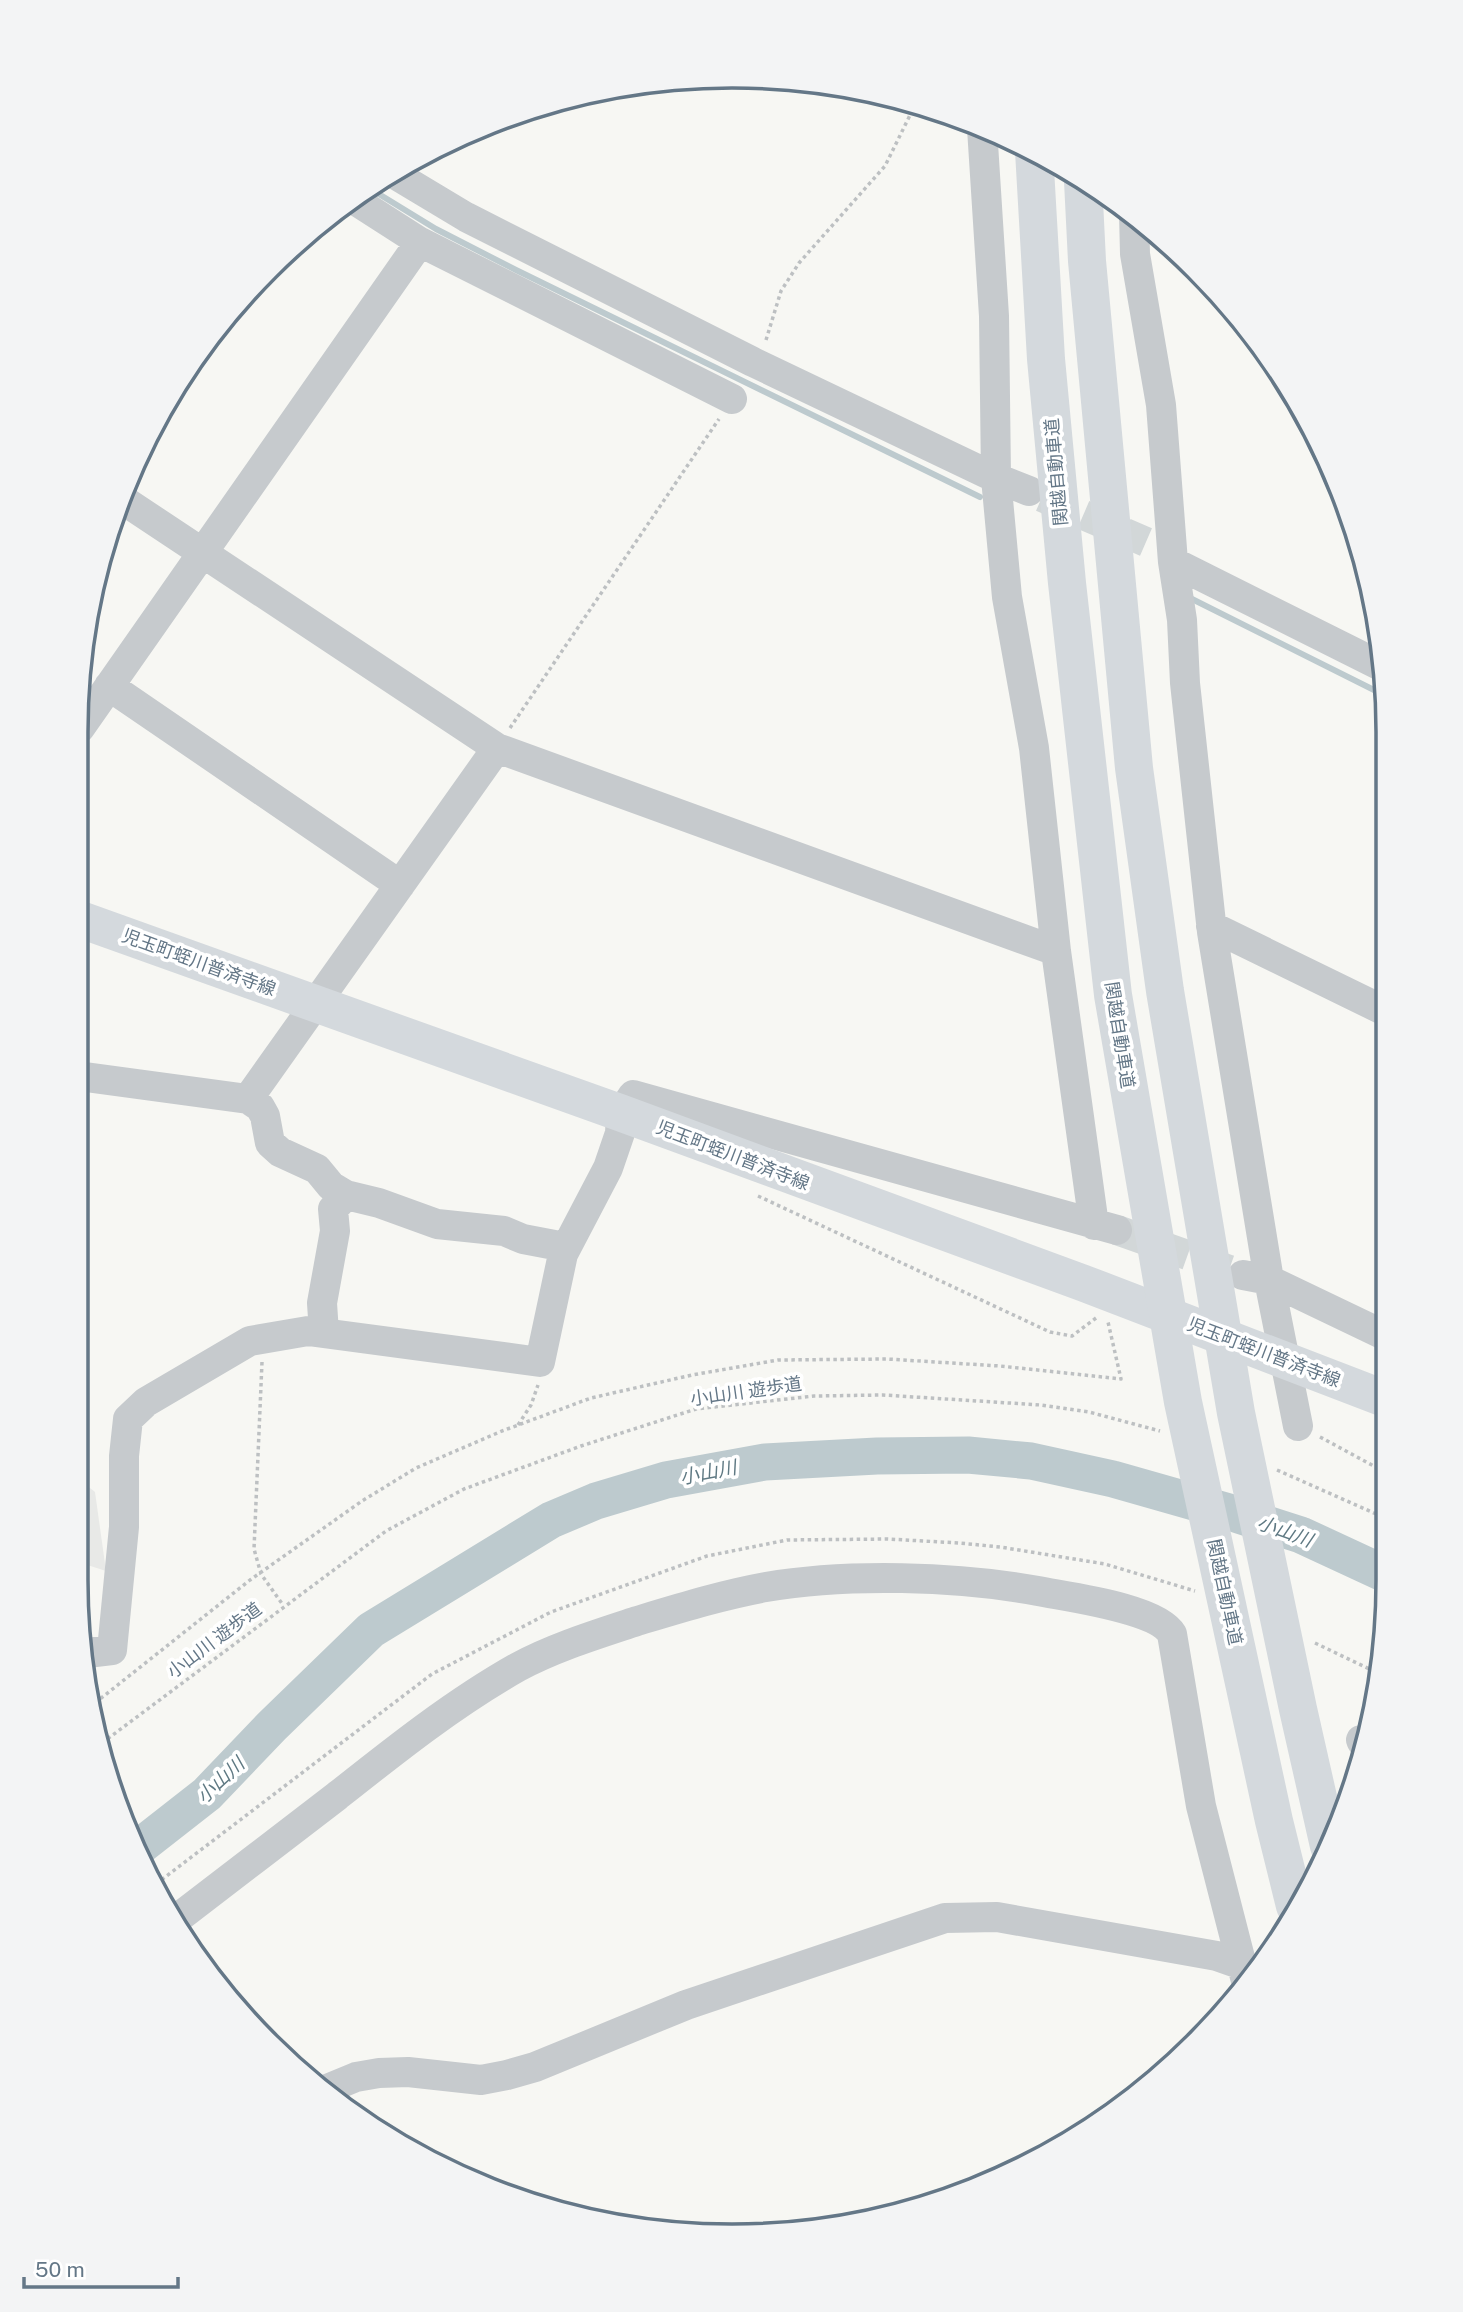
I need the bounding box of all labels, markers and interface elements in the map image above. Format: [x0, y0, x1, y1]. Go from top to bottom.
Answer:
street label: 関越自動車道 [1041, 417, 1071, 527]
street label: 児玉町蛭川普済寺線 [119, 924, 279, 1000]
street label: 関越自動車道 [1101, 980, 1139, 1090]
street label: 児玉町蛭川普済寺線 [654, 1116, 812, 1194]
street label: 児玉町蛭川普済寺線 [1185, 1313, 1343, 1391]
street label: 小山川 遊歩道 [689, 1373, 803, 1409]
water label: 小山川 [678, 1455, 740, 1488]
water label: 小山川 [1254, 1511, 1317, 1552]
street label: 関越自動車道 [1204, 1537, 1246, 1647]
street label: 小山川 遊歩道 [163, 1598, 265, 1682]
water label: 小山川 [192, 1751, 250, 1807]
scale bar [24, 2246, 178, 2290]
text: 50 m [35, 2257, 85, 2282]

